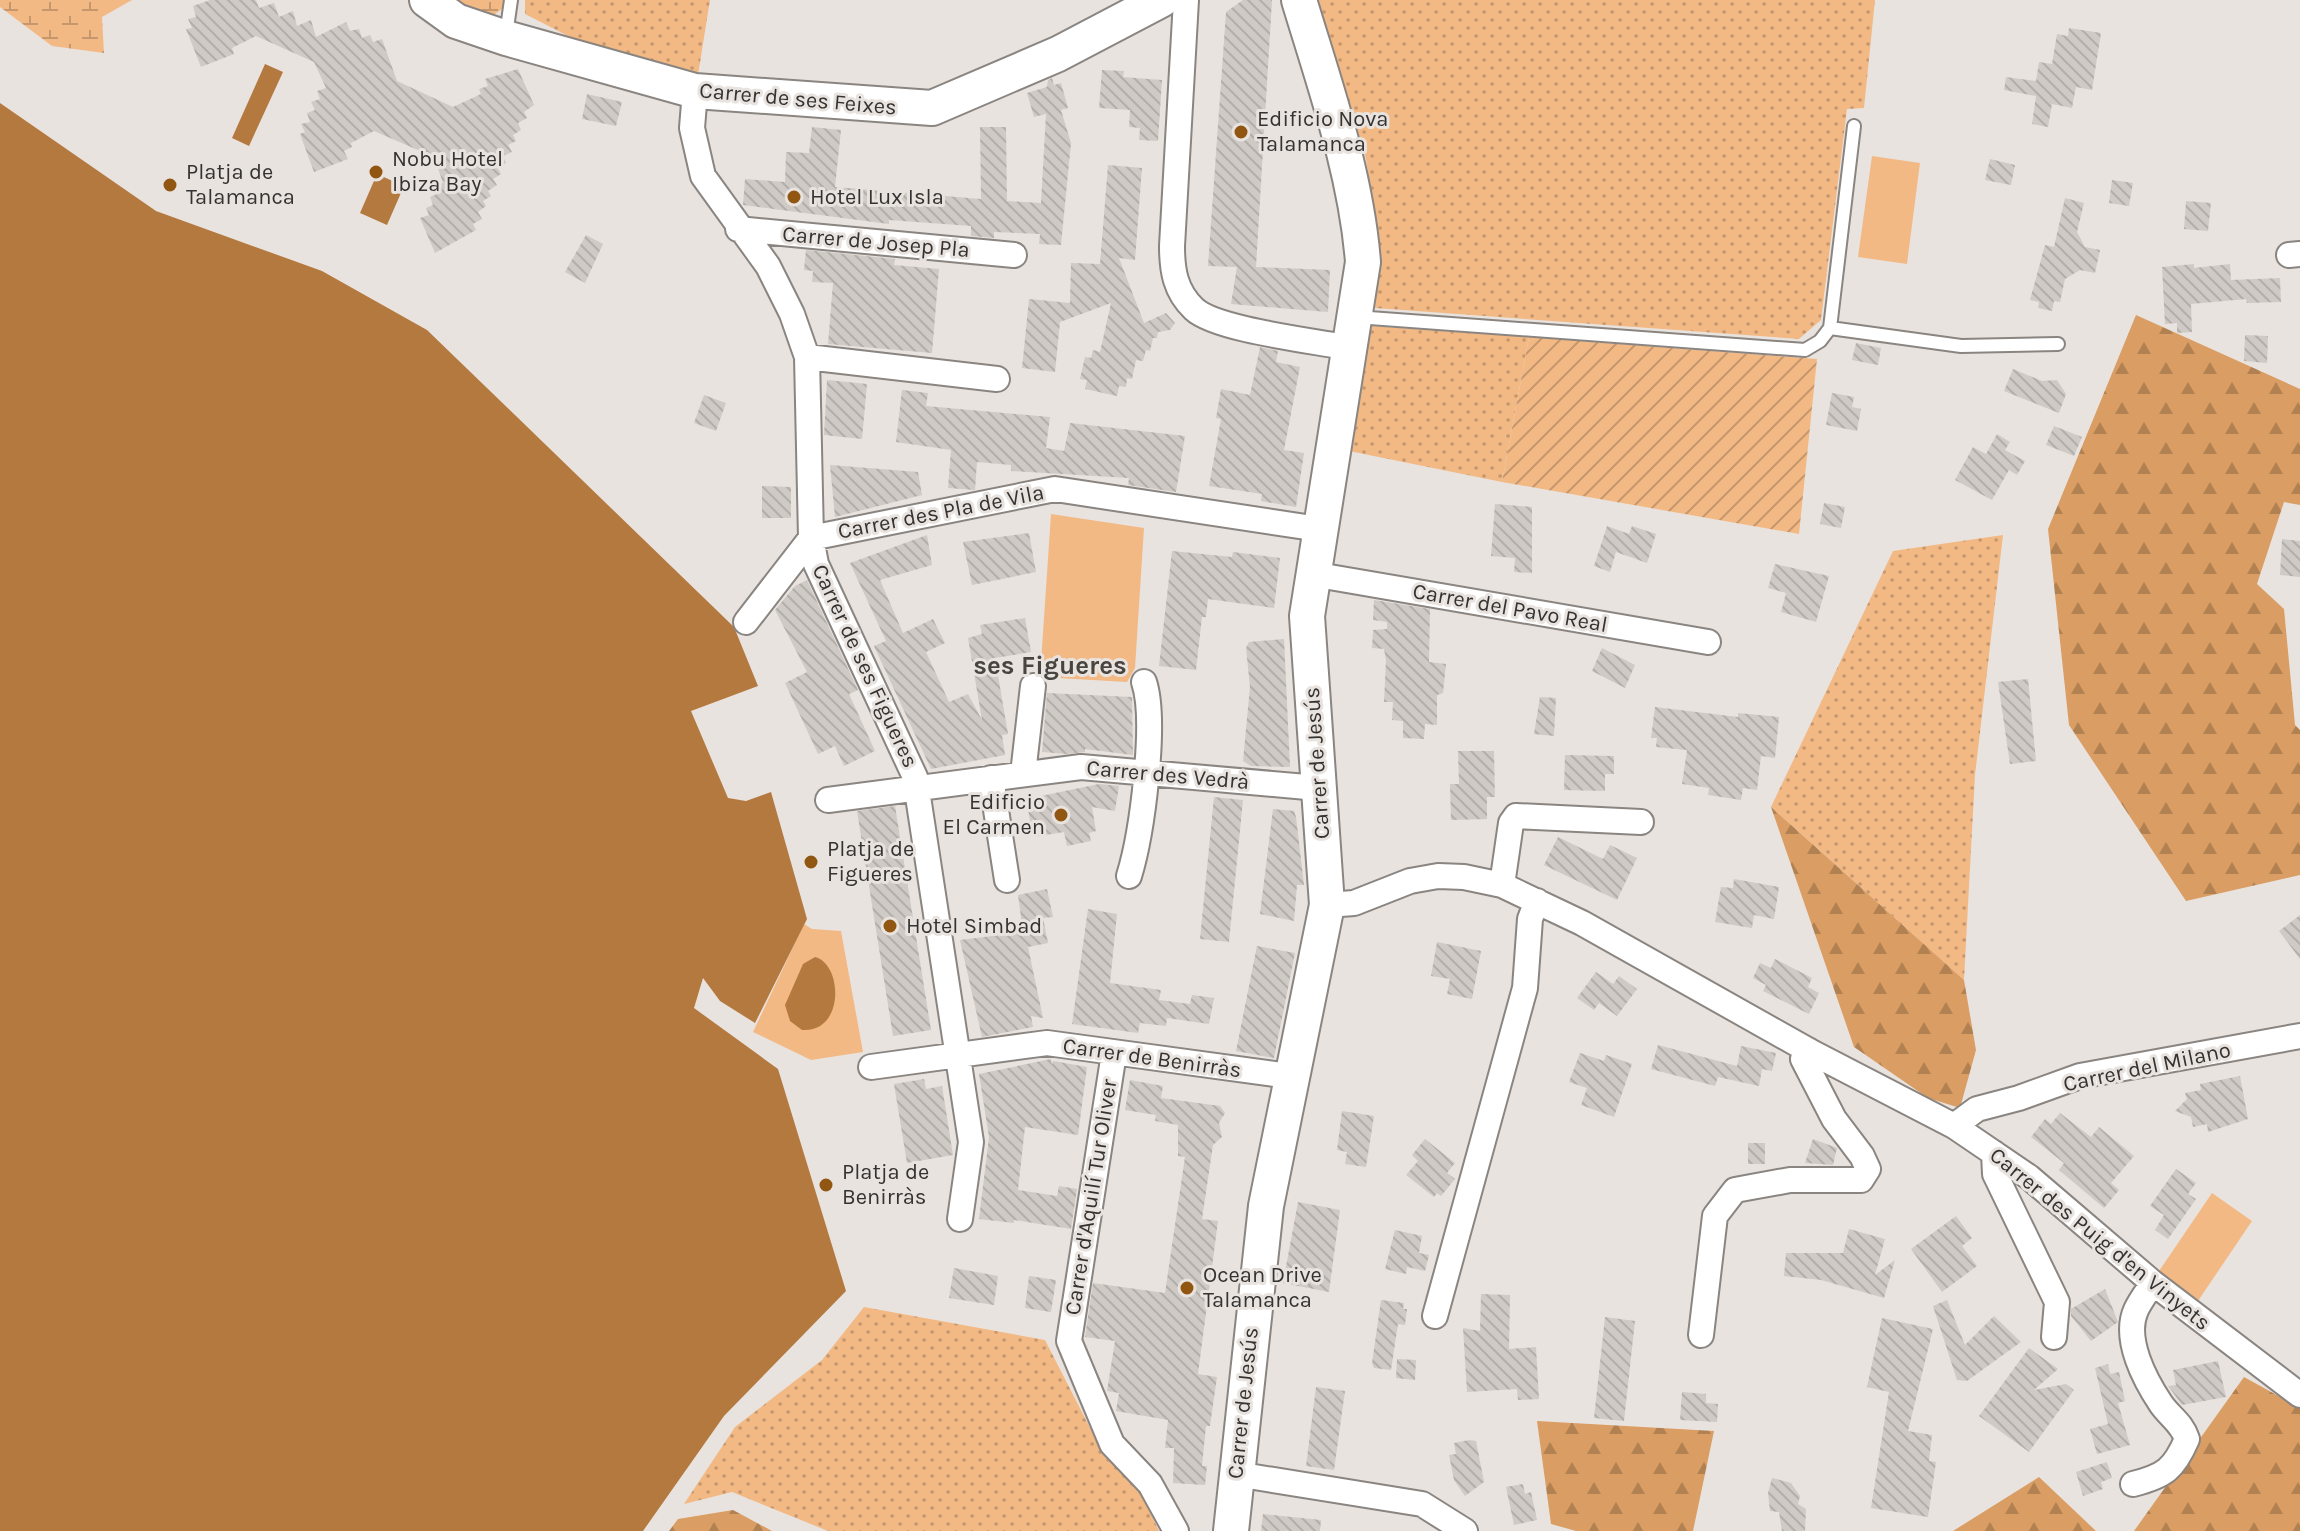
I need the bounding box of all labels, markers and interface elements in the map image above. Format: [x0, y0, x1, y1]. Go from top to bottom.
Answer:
street label: Carrer de ses Feixes [698, 77, 898, 121]
place label: Edificio Nova Talamanca [1257, 106, 1388, 157]
marker: Edificio Nova Talamanca [1232, 123, 1250, 141]
place label: Nobu Hotel Ibiza Bay [392, 146, 503, 197]
place label: Platja de Talamanca [186, 159, 295, 210]
marker: Nobu Hotel Ibiza Bay [367, 163, 385, 181]
marker: Platja de Talamanca [161, 176, 179, 194]
place label: Hotel Lux Isla [810, 184, 944, 210]
marker: Hotel Lux Isla [785, 188, 803, 206]
street label: Carrer de Josep Pla [781, 221, 971, 263]
street label: Carrer des Pla de Vila [836, 479, 1046, 545]
street label: Carrer de ses Figueres [806, 560, 924, 772]
street label: Carrer del Pavo Real [1411, 578, 1609, 638]
district label: ses Figueres [973, 650, 1127, 681]
street label: Carrer de Jesús [1299, 686, 1335, 840]
street label: Carrer des Vedrà [1086, 755, 1250, 795]
place label: Edificio El Carmen [943, 789, 1045, 840]
marker: Edificio El Carmen [1052, 806, 1070, 824]
place label: Platja de Figueres [827, 836, 914, 887]
marker: Platja de Figueres [802, 853, 820, 871]
place label: Hotel Simbad [906, 913, 1042, 939]
marker: Hotel Simbad [881, 917, 899, 935]
street label: Carrer de Benirràs [1061, 1033, 1243, 1083]
street label: Carrer del Milano [2061, 1037, 2233, 1097]
street label: Carrer d'Aquilí Tur Oliver [1060, 1077, 1123, 1317]
street label: Carrer des Puig d'en Vinyets [1984, 1142, 2216, 1336]
place label: Platja de Benirràs [842, 1159, 929, 1210]
marker: Platja de Benirràs [817, 1176, 835, 1194]
place label: Ocean Drive Talamanca [1203, 1262, 1322, 1313]
marker: Ocean Drive Talamanca [1178, 1279, 1196, 1297]
street label: Carrer de Jesús [1222, 1326, 1264, 1480]

